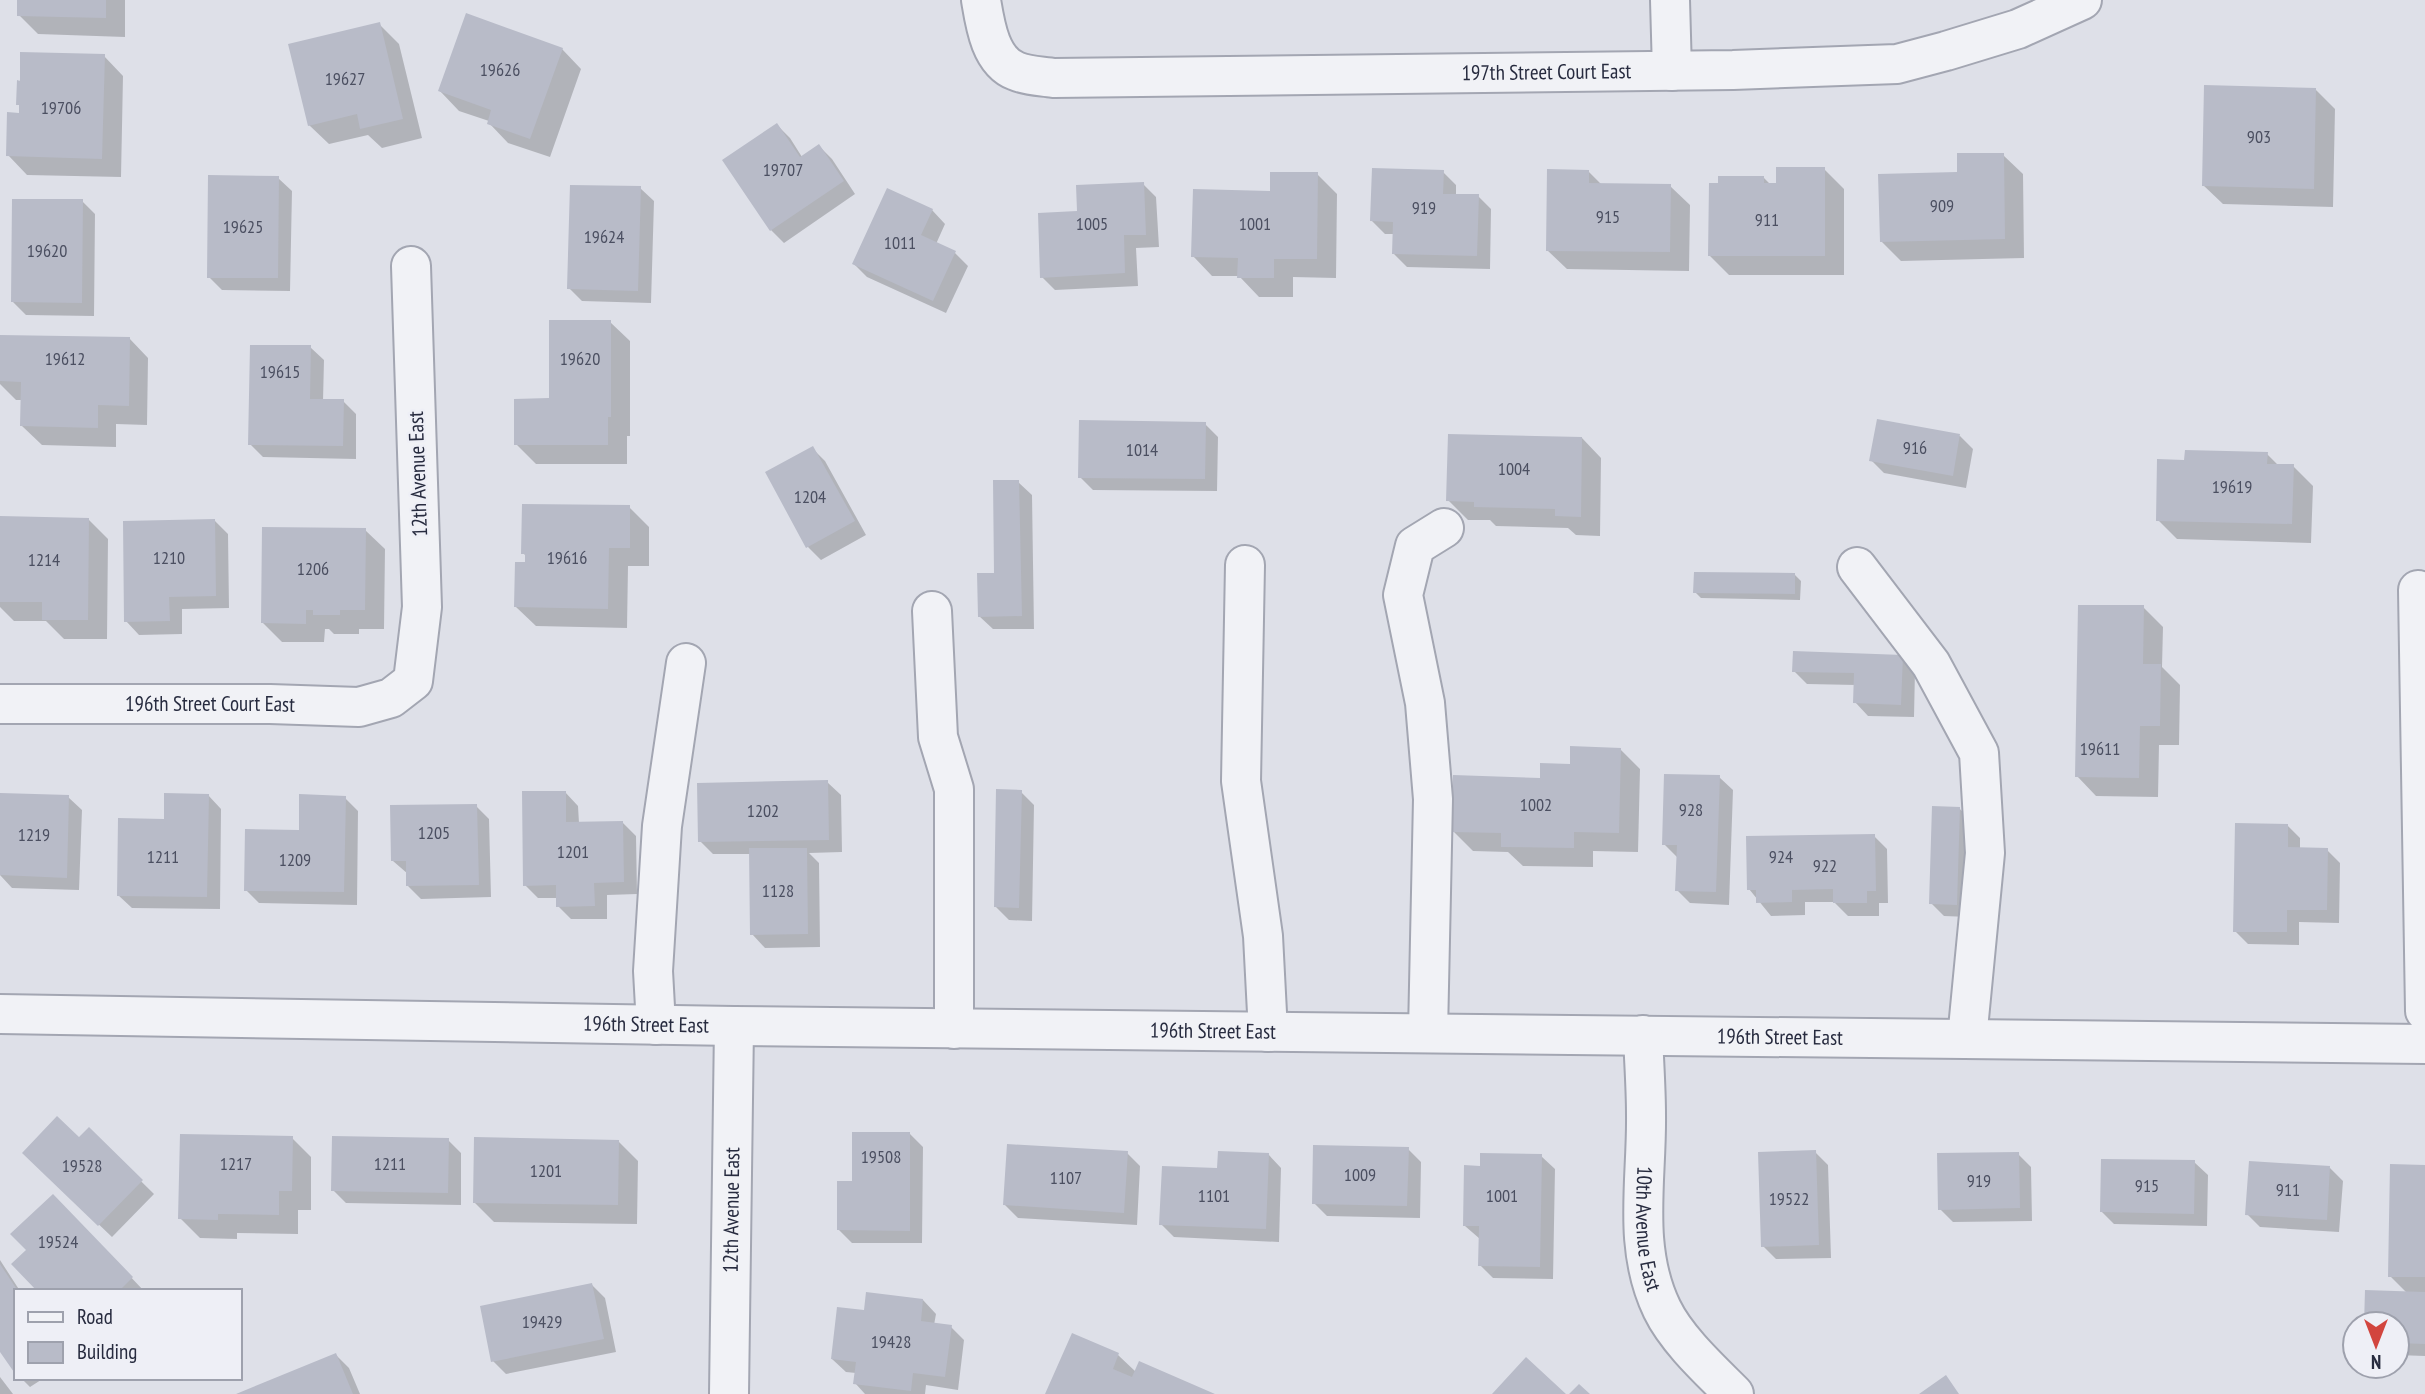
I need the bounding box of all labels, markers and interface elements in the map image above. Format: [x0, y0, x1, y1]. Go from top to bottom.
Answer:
street label: 197th Street Court East [1461, 57, 1632, 86]
house number: 19626 [480, 58, 520, 81]
house number: 19627 [325, 67, 365, 90]
house number: 19706 [41, 96, 81, 119]
house number: 903 [2247, 125, 2271, 148]
house number: 19707 [763, 158, 803, 181]
house number: 909 [1930, 194, 1954, 217]
house number: 919 [1412, 196, 1436, 219]
house number: 915 [1596, 205, 1620, 228]
house number: 911 [1755, 208, 1779, 231]
house number: 1005 [1076, 212, 1108, 235]
house number: 1001 [1239, 212, 1271, 235]
house number: 19625 [223, 215, 263, 238]
house number: 19624 [584, 225, 624, 248]
house number: 1011 [884, 231, 916, 254]
house number: 19620 [27, 239, 67, 262]
house number: 19612 [45, 347, 85, 370]
house number: 19620 [560, 347, 600, 370]
house number: 19615 [260, 360, 300, 383]
street label: 12th Avenue East [402, 411, 433, 537]
house number: 916 [1903, 436, 1927, 459]
house number: 1014 [1126, 438, 1158, 461]
house number: 1004 [1498, 457, 1530, 480]
house number: 19619 [2212, 475, 2252, 498]
house number: 1204 [794, 485, 826, 508]
house number: 1210 [153, 546, 185, 569]
house number: 19616 [547, 546, 587, 569]
house number: 1214 [28, 548, 60, 571]
house number: 1206 [297, 557, 329, 580]
street label: 196th Street Court East [125, 690, 296, 718]
house number: 19611 [2080, 737, 2120, 760]
house number: 1002 [1520, 793, 1552, 816]
house number: 928 [1679, 798, 1703, 821]
house number: 1202 [747, 799, 779, 822]
house number: 1205 [418, 821, 450, 844]
house number: 1219 [18, 823, 50, 846]
house number: 1201 [557, 840, 589, 863]
house number: 1211 [147, 845, 179, 868]
house number: 924 [1769, 845, 1793, 868]
house number: 1209 [279, 848, 311, 871]
house number: 922 [1813, 854, 1837, 877]
house number: 1128 [762, 879, 794, 902]
street label: 196th Street East [583, 1010, 709, 1039]
street label: 196th Street East [1150, 1016, 1276, 1045]
street label: 196th Street East [1717, 1022, 1843, 1051]
house number: 19508 [861, 1145, 901, 1168]
street label: 12th Avenue East [717, 1147, 745, 1273]
house number: 1217 [220, 1152, 252, 1175]
house number: 1211 [374, 1152, 406, 1175]
house number: 19528 [62, 1154, 102, 1177]
house number: 1201 [530, 1159, 562, 1182]
house number: 1009 [1344, 1163, 1376, 1186]
street label: 10th Avenue East [1630, 1165, 1668, 1295]
house number: 1107 [1050, 1166, 1082, 1189]
house number: 919 [1967, 1169, 1991, 1192]
house number: 915 [2135, 1174, 2159, 1197]
house number: 911 [2276, 1178, 2300, 1201]
house number: 1101 [1198, 1184, 1230, 1207]
house number: 1001 [1486, 1184, 1518, 1207]
house number: 19522 [1769, 1187, 1809, 1210]
house number: 19524 [38, 1230, 78, 1253]
legend [14, 1289, 242, 1380]
text: Road [77, 1303, 113, 1330]
house number: 19429 [522, 1310, 562, 1333]
north arrow [2341, 1310, 2411, 1380]
house number: 19428 [871, 1330, 911, 1353]
text: Building [77, 1338, 137, 1365]
text: N [2371, 1350, 2381, 1374]

